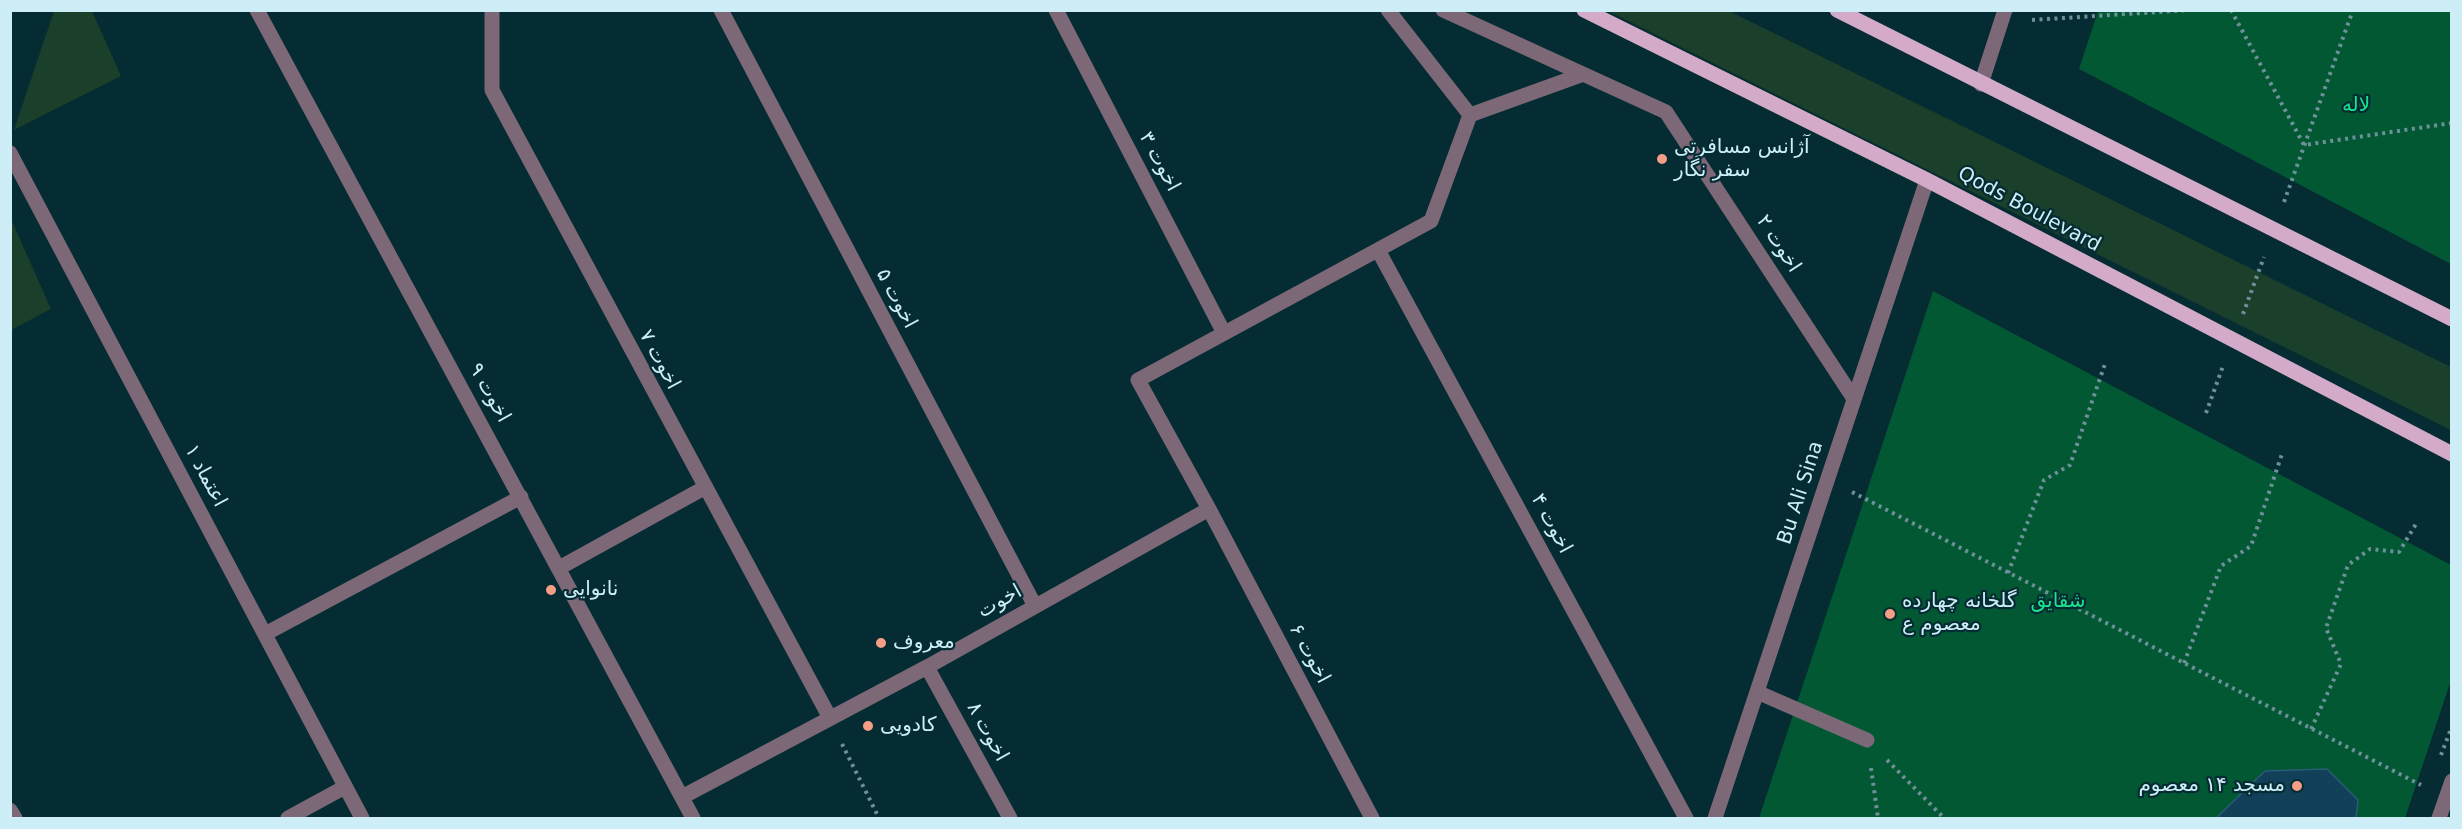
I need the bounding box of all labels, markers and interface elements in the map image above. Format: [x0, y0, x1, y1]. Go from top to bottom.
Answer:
park label: لاله [2342, 94, 2370, 118]
street label: اخوت ۳ [1133, 128, 1185, 196]
place label: آژانس مسافرتی سفر نگار [1674, 136, 1810, 183]
marker: آژانس مسافرتی سفر نگار [1655, 152, 1669, 166]
street label: Qods Boulevard [1953, 162, 2105, 258]
street label: اخوت ۲ [1750, 211, 1806, 277]
street label: اخوت ۵ [870, 265, 922, 333]
street label: اخوت ۷ [633, 326, 685, 394]
street label: اخوت ۹ [463, 359, 515, 427]
street label: Bu Ali Sina [1773, 438, 1829, 548]
street label: اعتماد ۱ [179, 441, 231, 511]
street label: اخوت ۴ [1525, 490, 1577, 558]
place label: نانوایی [563, 578, 618, 602]
street label: اخوت [974, 580, 1026, 624]
marker: نانوایی [544, 583, 558, 597]
place label: گلخانه چهارده معصوم ع [1902, 590, 2017, 637]
park label: شقایق [2030, 590, 2086, 614]
marker: گلخانه چهارده معصوم ع [1883, 607, 1897, 621]
street label: اخوت ۶ [1283, 620, 1335, 688]
place label: معروف [893, 631, 955, 655]
marker: معروف [874, 636, 888, 650]
street label: اخوت ۸ [961, 698, 1013, 766]
place label: کادویی [880, 714, 936, 738]
marker: کادویی [861, 719, 875, 733]
place label: مسجد ۱۴ معصوم [2138, 774, 2285, 798]
marker: مسجد ۱۴ معصوم [2290, 779, 2304, 793]

